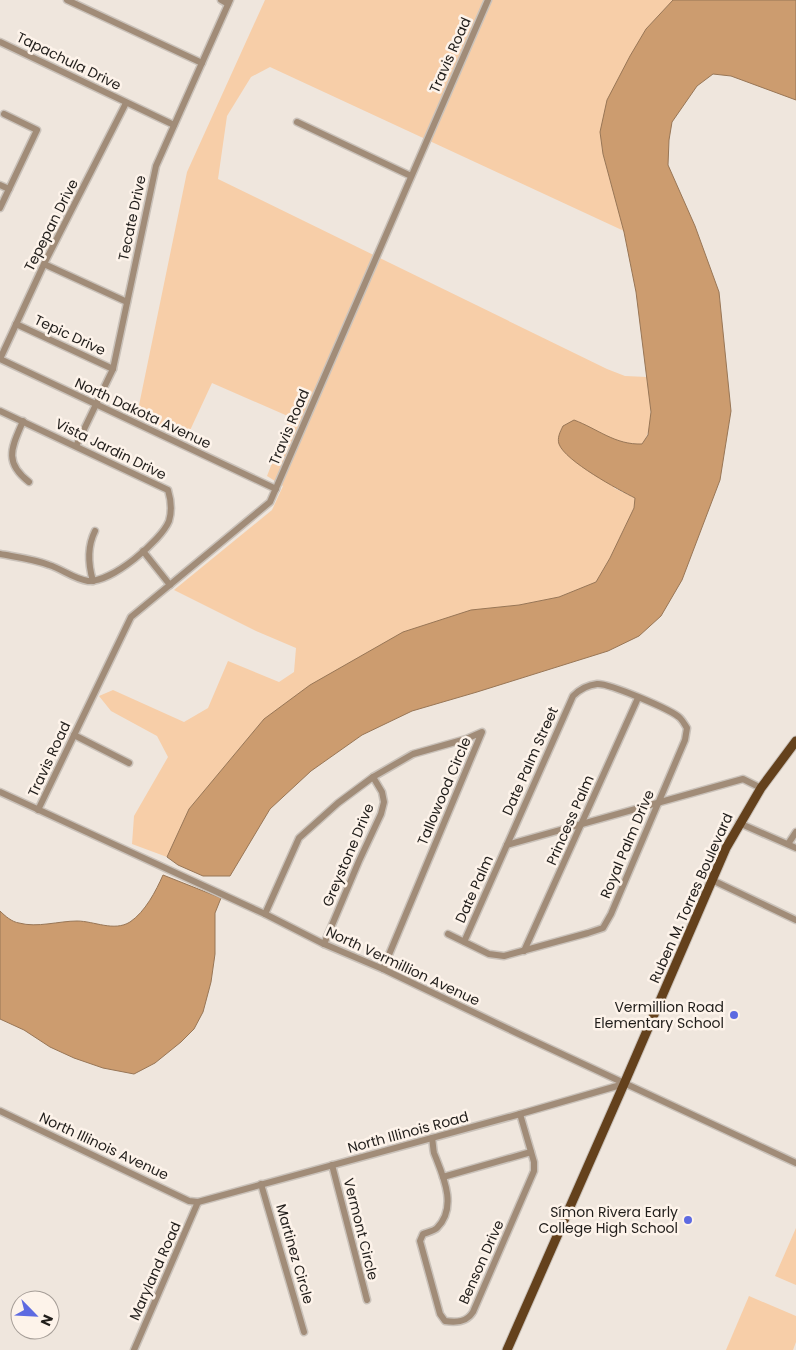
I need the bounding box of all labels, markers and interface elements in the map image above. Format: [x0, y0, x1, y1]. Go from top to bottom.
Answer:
street label: Travis Road [424, 14, 476, 96]
street label: Tapachula Drive [13, 27, 125, 95]
street label: Tecate Drive [113, 173, 151, 263]
street label: Tepepan Drive [19, 175, 83, 275]
street label: Tepic Drive [31, 310, 109, 360]
street label: North Dakota Avenue [72, 373, 215, 454]
street label: Travis Road [264, 386, 314, 468]
street label: Vista Jardin Drive [52, 413, 170, 485]
street label: Date Palm Street [497, 703, 563, 819]
street label: Travis Road [23, 718, 75, 800]
street label: Tallowood Circle [412, 734, 476, 848]
street label: Princess Palm [541, 772, 599, 868]
street label: Royal Palm Drive [595, 786, 659, 901]
street label: Greystone Drive [317, 800, 379, 910]
street label: Ruben M. Torres Boulevard [644, 810, 738, 986]
street label: Date Palm [450, 852, 498, 926]
street label: North Vermillion Avenue [323, 922, 483, 1011]
place label: Vermillion Road Elementary School [594, 997, 724, 1033]
marker: Vermillion Road Elementary School [728, 1009, 740, 1021]
street label: North Illinois Road [345, 1106, 471, 1158]
street label: North Illinois Avenue [36, 1107, 172, 1185]
street label: Vermont Circle [339, 1176, 383, 1282]
street label: Martinez Circle [271, 1202, 319, 1307]
place label: Símon Rivera Early College High School [538, 1202, 678, 1238]
marker: Símon Rivera Early College High School [682, 1214, 694, 1226]
street label: Benson Drive [454, 1216, 509, 1307]
street label: Maryland Road [124, 1218, 186, 1324]
north arrow [10, 1290, 60, 1340]
text: N [36, 1311, 58, 1329]

